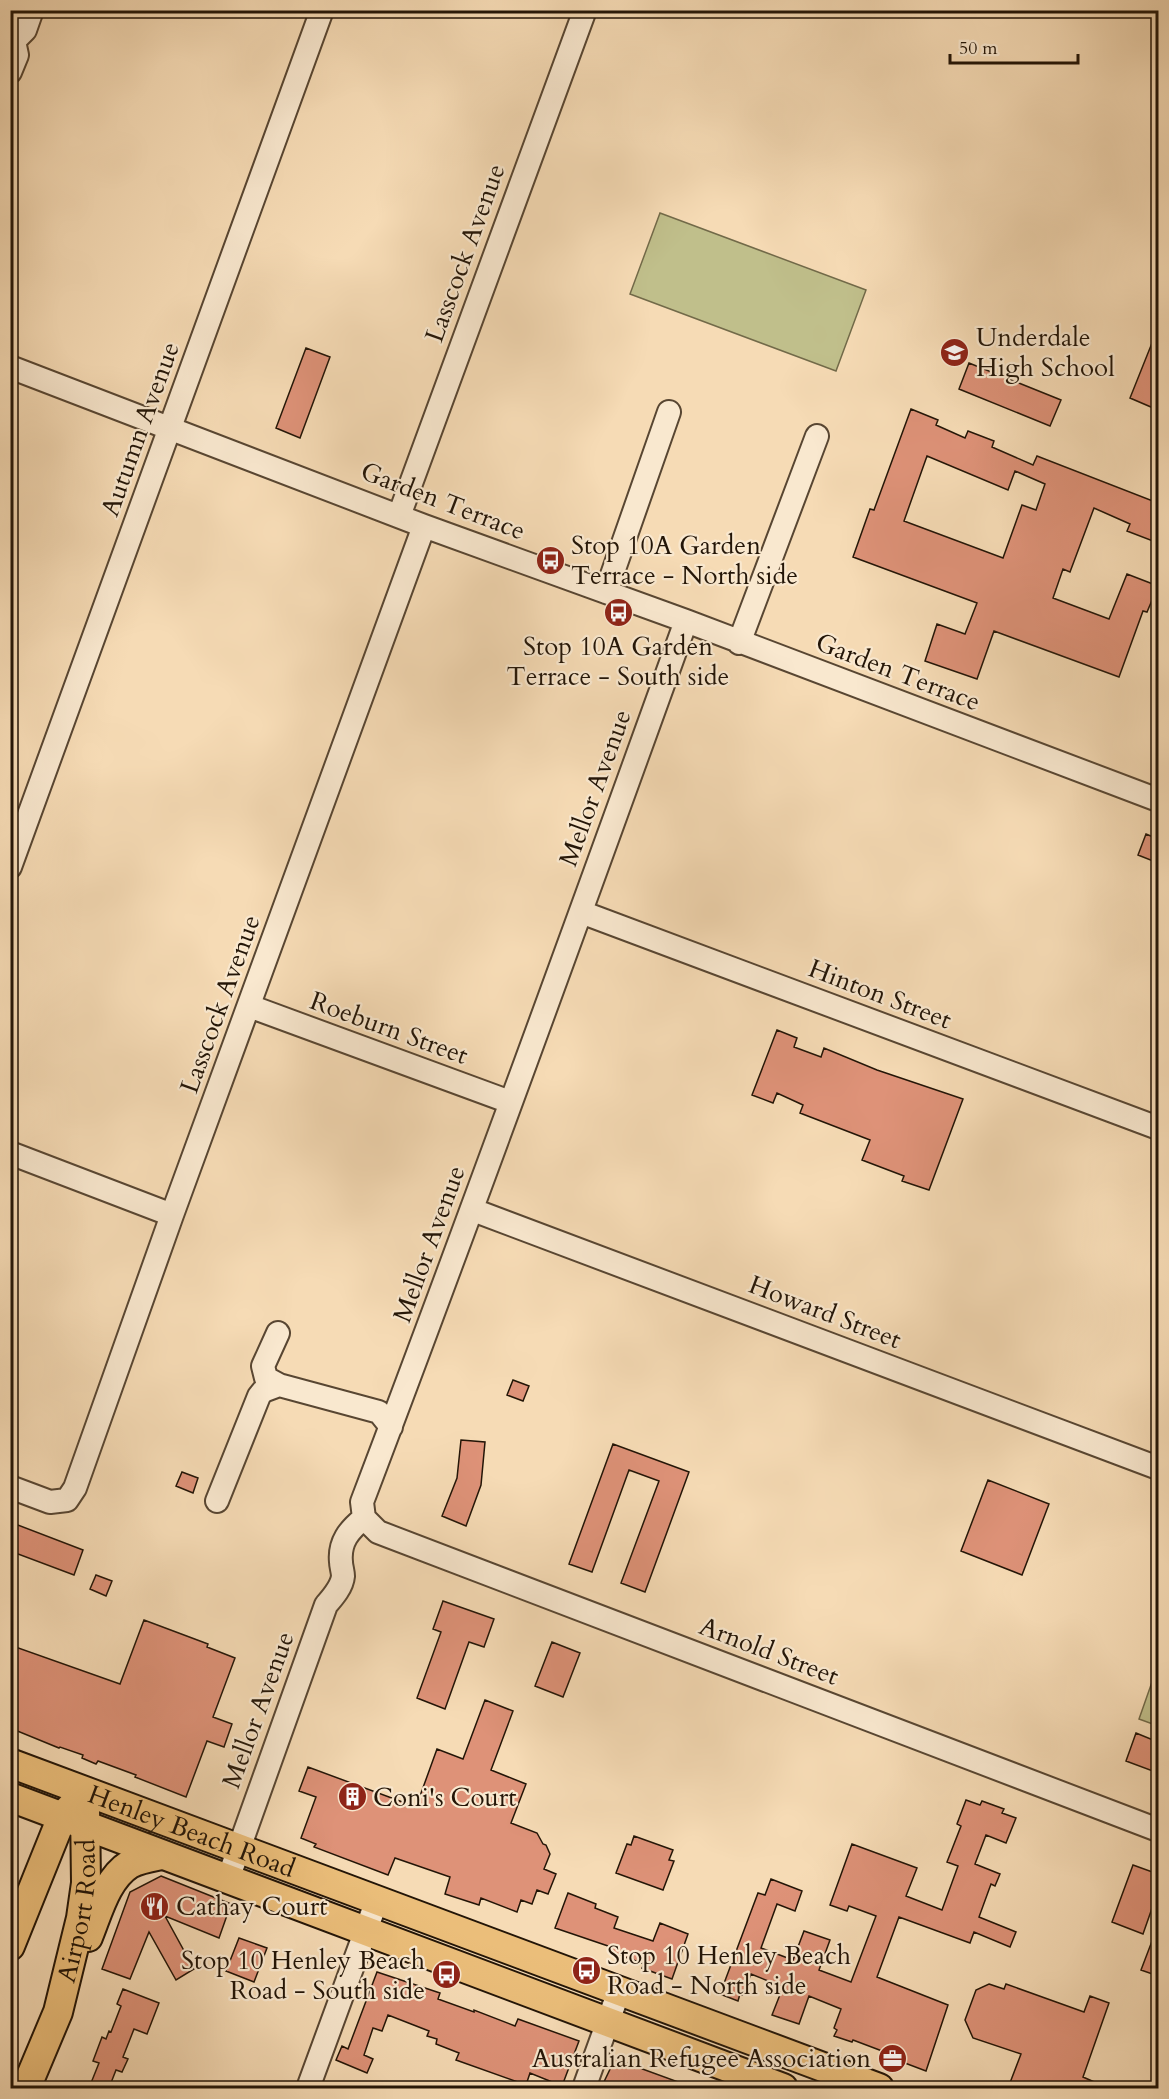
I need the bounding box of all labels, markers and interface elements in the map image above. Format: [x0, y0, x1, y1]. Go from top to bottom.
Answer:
scale bar [950, 27, 1078, 65]
text: 50 m [959, 36, 998, 61]
street label: Lasscock Avenue [417, 159, 513, 347]
place label: Underdale High School [976, 320, 1115, 385]
school or university icon: Underdale High School [939, 336, 971, 368]
street label: Autumn Avenue [92, 337, 188, 521]
street label: Garden Terrace [356, 454, 530, 548]
place label: Stop 10A Garden Terrace - North side [571, 528, 798, 593]
bus stop icon: Stop 10A Garden Terrace - North side [534, 544, 566, 576]
bus stop icon: Stop 10A Garden Terrace - South side [602, 596, 634, 628]
street label: Garden Terrace [811, 625, 985, 719]
place label: Stop 10A Garden Terrace - South side [507, 629, 729, 694]
street label: Mellor Avenue [550, 705, 640, 871]
street label: Lasscock Avenue [172, 910, 268, 1098]
street label: Hinton Street [804, 951, 956, 1037]
street label: Roeburn Street [305, 983, 473, 1073]
street label: Mellor Avenue [384, 1161, 474, 1327]
street label: Howard Street [744, 1267, 906, 1357]
street label: Arnold Street [694, 1608, 844, 1694]
street label: Mellor Avenue [213, 1627, 303, 1793]
street label: Henley Beach Road [83, 1776, 300, 1886]
place label: Coni's Court [373, 1780, 517, 1815]
building icon: Coni's Court [336, 1781, 368, 1813]
street label: Airport Road [48, 1839, 104, 1986]
place label: Cathay Court [176, 1889, 327, 1924]
restaurant icon: Cathay Court [139, 1890, 171, 1922]
place label: Stop 10 Henley Beach Road - North side [607, 1938, 851, 2003]
place label: Stop 10 Henley Beach Road - South side [181, 1943, 425, 2008]
bus stop icon: Stop 10 Henley Beach Road - North side [570, 1954, 602, 1986]
bus stop icon: Stop 10 Henley Beach Road - South side [430, 1959, 462, 1991]
place label: Australian Refugee Association [532, 2041, 871, 2076]
office icon: Australian Refugee Association [876, 2042, 908, 2074]

